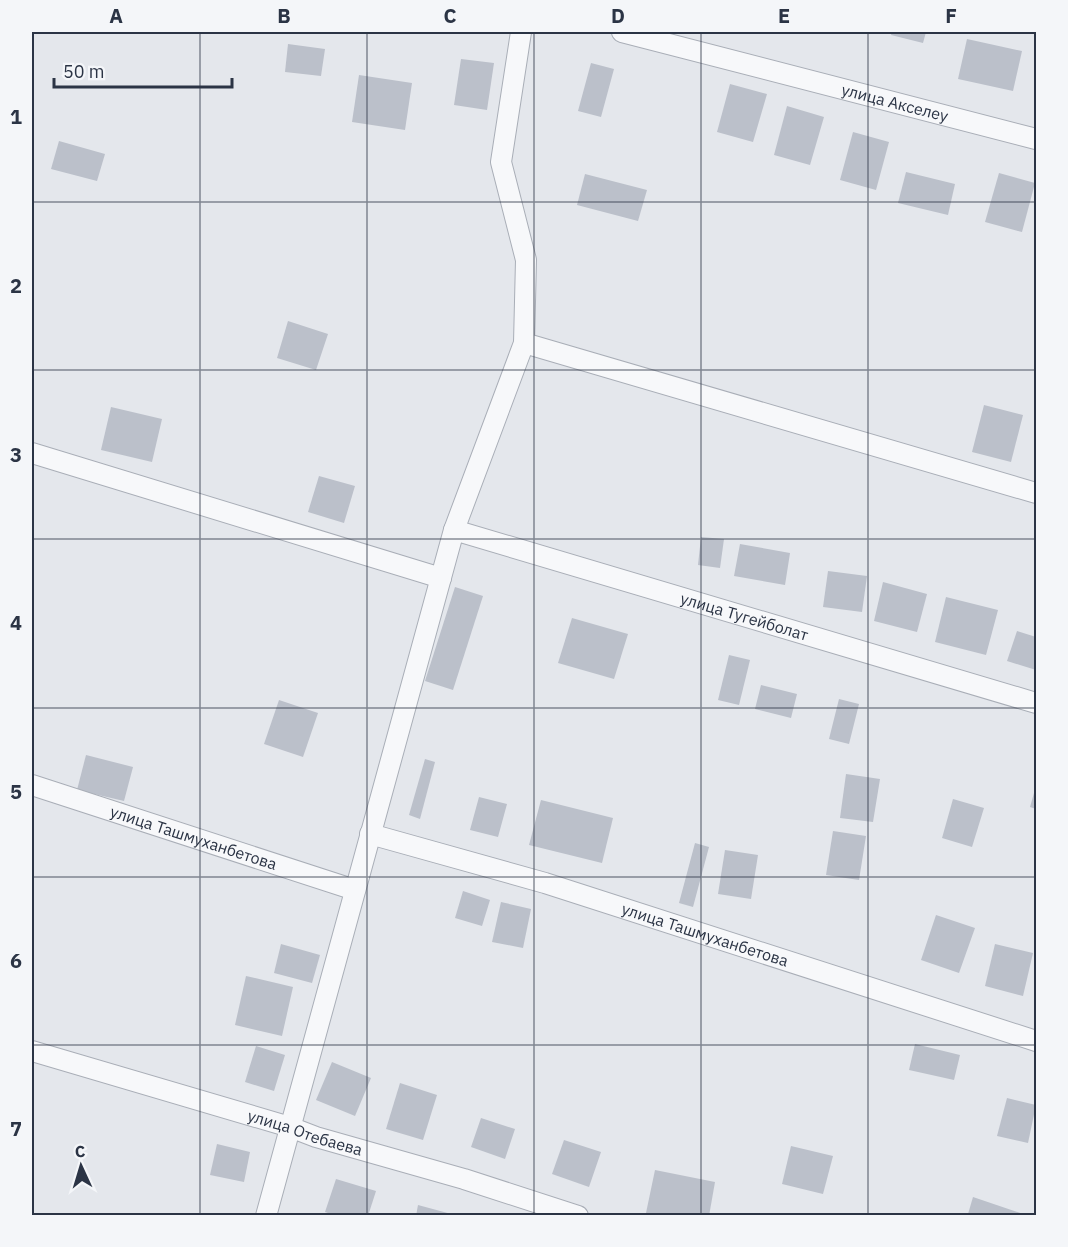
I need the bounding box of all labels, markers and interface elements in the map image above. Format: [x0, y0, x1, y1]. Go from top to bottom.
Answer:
text: A [109, 2, 123, 29]
text: B [277, 2, 291, 29]
text: C [443, 2, 457, 29]
text: D [611, 2, 625, 29]
text: E [778, 2, 790, 29]
text: F [945, 2, 957, 29]
scale bar [54, 51, 232, 89]
text: 50 m [63, 60, 105, 83]
street label: улица Акселеу [840, 79, 951, 126]
text: 1 [10, 103, 22, 130]
text: 2 [10, 272, 22, 299]
text: 3 [10, 441, 22, 468]
street label: улица Тугейболат [678, 588, 811, 645]
text: 4 [10, 609, 22, 636]
text: 5 [10, 778, 22, 805]
street label: улица Ташмуханбетова [108, 801, 280, 874]
street label: улица Ташмуханбетова [619, 898, 792, 971]
text: 6 [10, 947, 22, 974]
street label: улица Отебаева [245, 1105, 365, 1160]
text: 7 [10, 1115, 22, 1142]
north arrow [51, 1136, 111, 1196]
text: С [74, 1141, 86, 1161]

